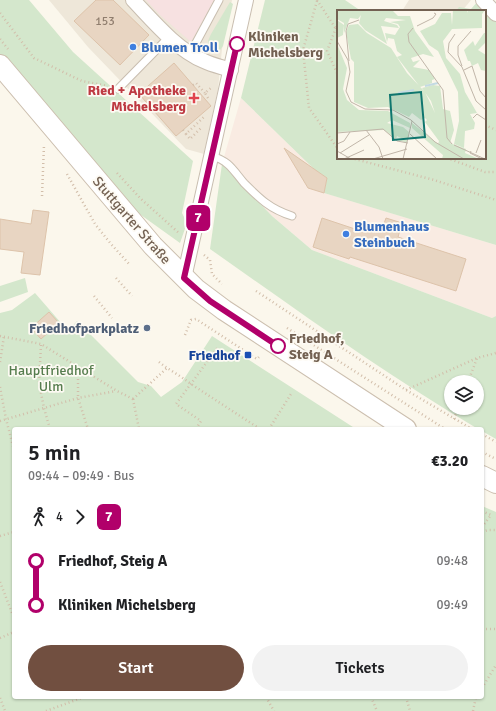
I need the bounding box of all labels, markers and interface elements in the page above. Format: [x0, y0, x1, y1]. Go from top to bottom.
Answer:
inset map [337, 10, 486, 159]
house number: 153 [95, 14, 115, 29]
place label: Kliniken Michelsberg [248, 28, 323, 61]
marker: Kliniken Michelsberg [229, 36, 245, 52]
place label: Blumen Troll [141, 39, 219, 56]
marker: Blumen Troll [128, 42, 138, 52]
place label: Ried + Apotheke Michelsberg [87, 82, 186, 115]
marker: Ried + Apotheke Michelsberg [189, 93, 199, 103]
street label: Stuttgarter Straße [89, 173, 174, 268]
line badge: 7 [185, 205, 211, 231]
text: 7 [194, 209, 202, 226]
place label: Blumenhaus Steinbuch [354, 218, 429, 251]
marker: Blumenhaus Steinbuch [341, 229, 351, 239]
place label: Friedhofparkplatz [29, 320, 139, 337]
marker: Friedhofparkplatz [142, 323, 152, 333]
place label: Friedhof, Steig A [289, 330, 344, 363]
marker: Friedhof, Steig A [270, 338, 286, 354]
place label: Friedhof [188, 347, 241, 364]
marker: Friedhof [243, 350, 253, 360]
park label: Hauptfriedhof Ulm [9, 362, 95, 395]
map controls [444, 375, 484, 415]
button: layers [444, 375, 484, 415]
text: 5 min [28, 439, 81, 466]
text: €3.20 [431, 452, 468, 470]
text: 09:44 – 09:49 · Bus [28, 468, 134, 484]
icon: walk [28, 506, 50, 528]
icon: forward [69, 506, 91, 528]
text: 7 [105, 508, 113, 525]
text: 4 [56, 509, 63, 525]
text: Friedhof, Steig A [58, 552, 167, 570]
text: 09:48 [436, 553, 468, 569]
text: Kliniken Michelsberg [58, 596, 196, 614]
text: 09:49 [436, 597, 468, 613]
button: Start [28, 645, 244, 691]
button: Tickets [252, 645, 468, 691]

